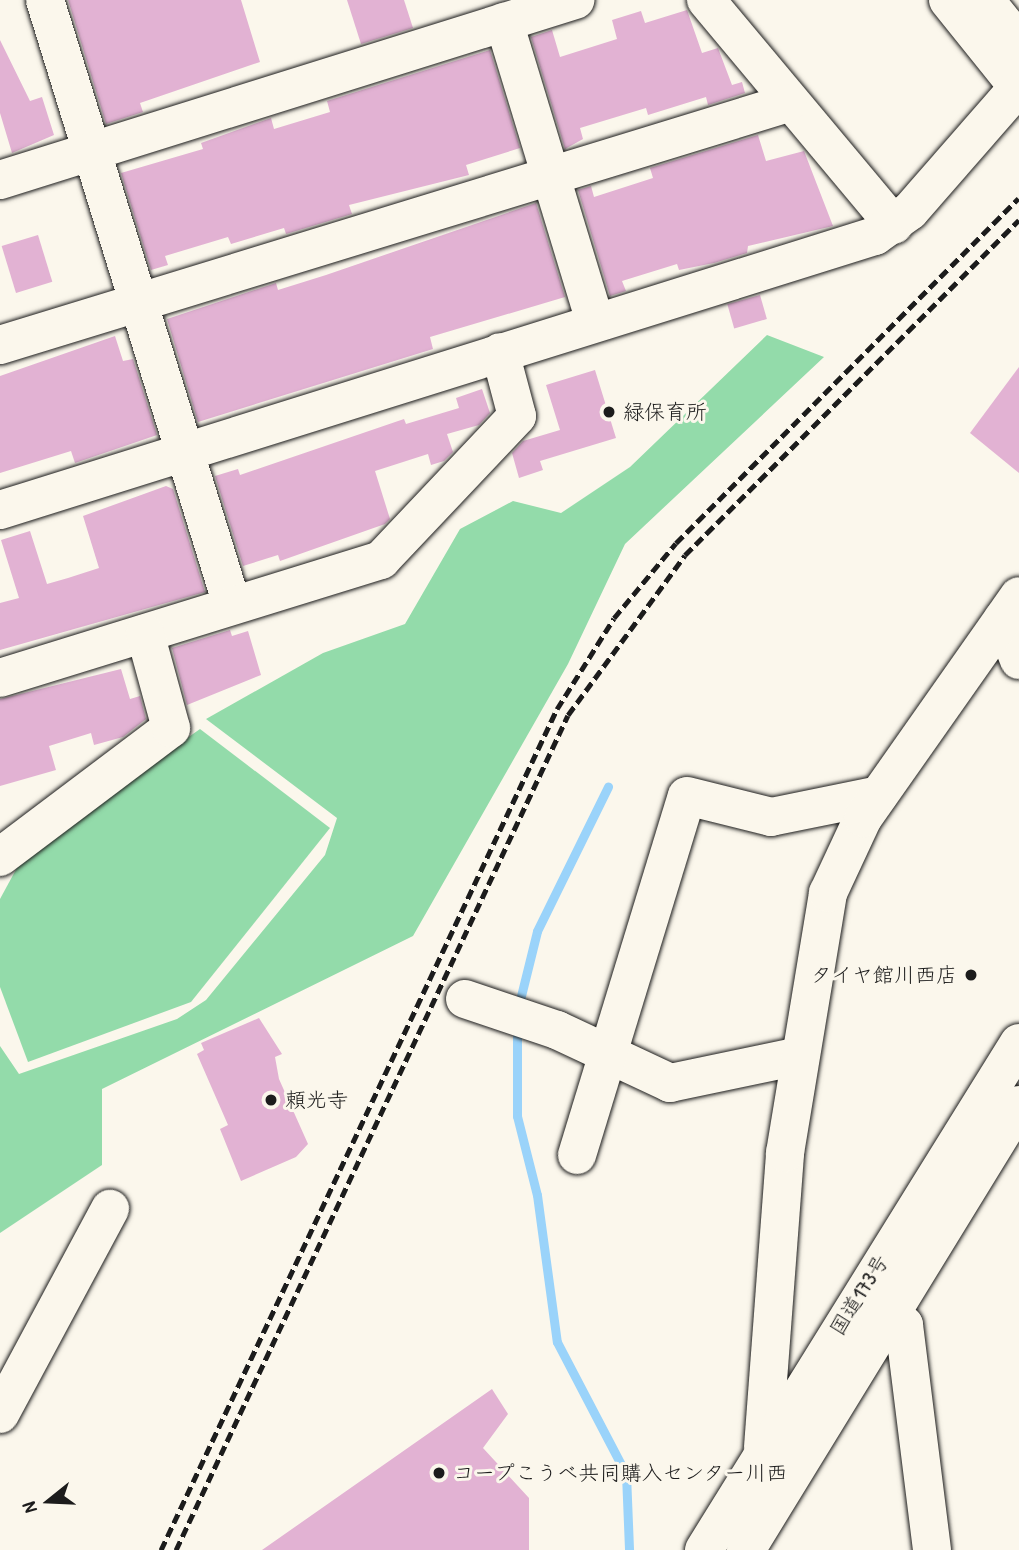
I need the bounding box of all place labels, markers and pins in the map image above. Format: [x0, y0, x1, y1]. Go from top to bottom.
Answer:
place label: 緑保育所 [623, 399, 707, 425]
marker: 緑保育所 [601, 404, 617, 420]
place label: タイヤ館川西店 [810, 962, 957, 988]
marker: タイヤ館川西店 [963, 967, 979, 983]
place label: 頼光寺 [285, 1087, 348, 1113]
marker: 頼光寺 [263, 1092, 279, 1108]
place label: コープこうべ共同購入センター川西 [453, 1460, 789, 1486]
marker: コープこうべ共同購入センター川西 [431, 1465, 447, 1481]

